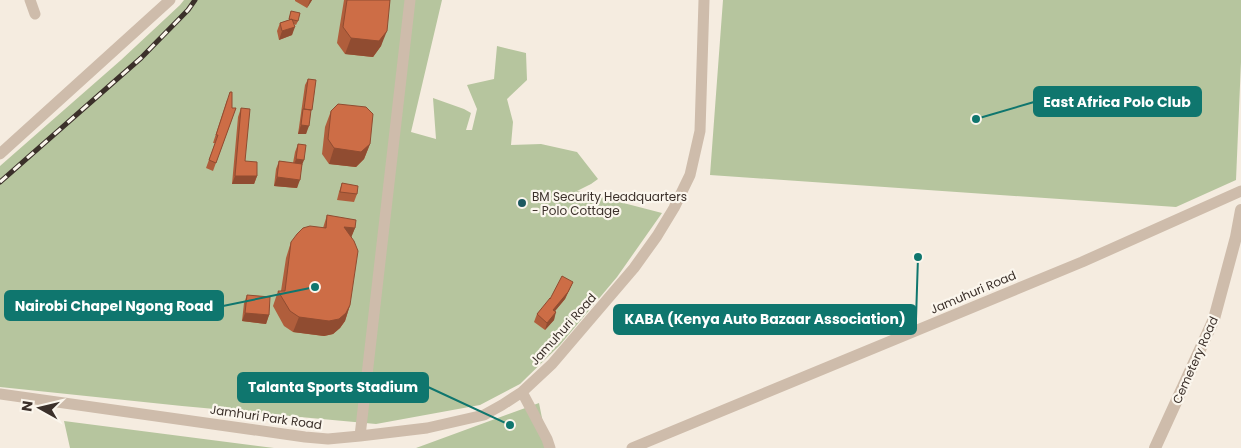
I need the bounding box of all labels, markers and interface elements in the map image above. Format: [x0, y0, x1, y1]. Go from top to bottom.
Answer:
callout: East Africa Polo Club [1034, 87, 1201, 116]
text: East Africa Polo Club [1043, 92, 1191, 112]
place label: BM Security Headquarters - Polo Cottage [532, 188, 687, 219]
marker: BM Security Headquarters - Polo Cottage [516, 197, 528, 209]
street label: Jamuhuri Road [927, 266, 1019, 318]
street label: Jamuhuri Road [526, 289, 600, 369]
callout: Nairobi Chapel Ngong Road [5, 291, 223, 320]
text: Nairobi Chapel Ngong Road [15, 296, 213, 316]
callout: KABA (Kenya Auto Bazaar Association) [614, 305, 916, 334]
text: KABA (Kenya Auto Bazaar Association) [624, 309, 906, 329]
street label: Cemetery Road [1168, 314, 1222, 406]
callout: Talanta Sports Stadium [238, 373, 428, 402]
text: Talanta Sports Stadium [248, 377, 418, 397]
north arrow [15, 383, 65, 433]
text: N [16, 400, 38, 413]
street label: Jamhuri Park Road [209, 401, 323, 433]

